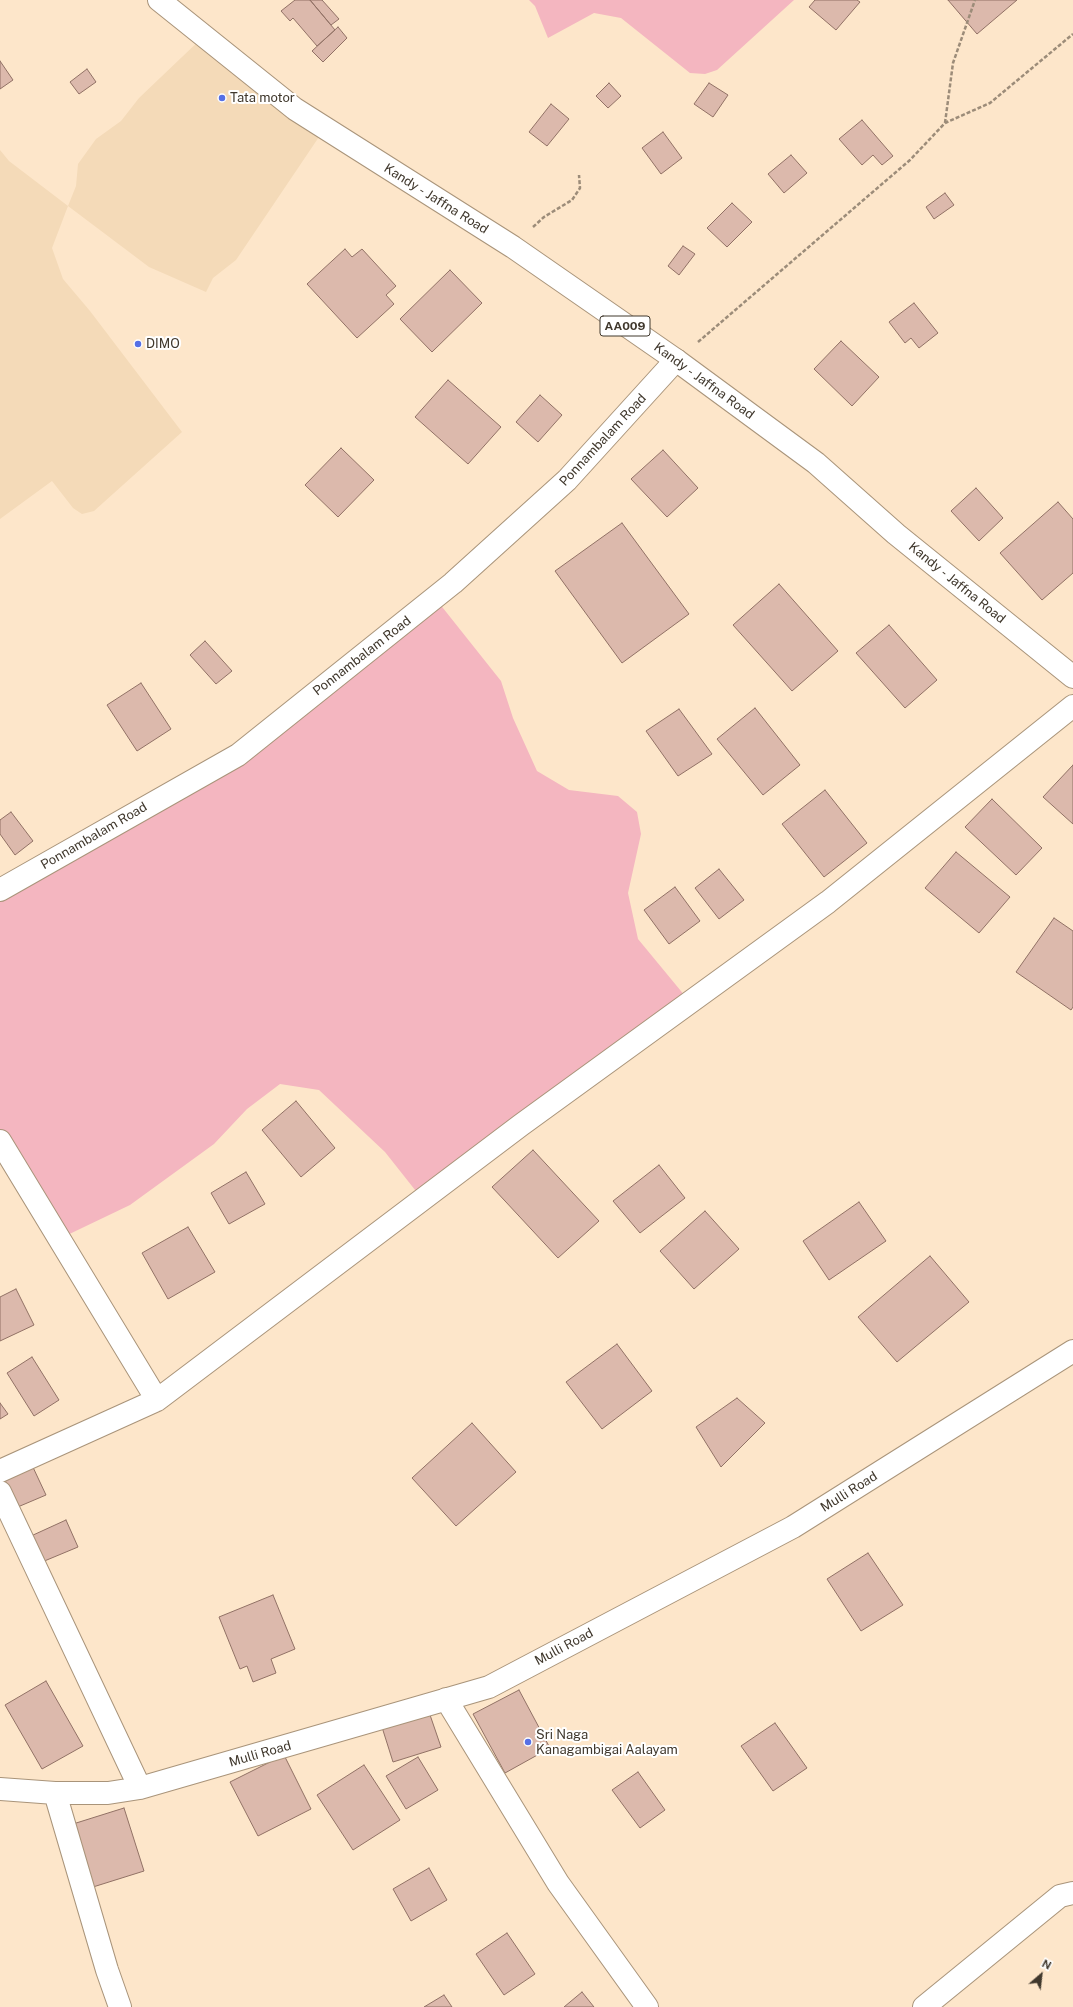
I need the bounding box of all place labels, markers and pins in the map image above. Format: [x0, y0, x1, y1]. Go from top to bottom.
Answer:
place label: Tata motor [230, 90, 295, 106]
marker: Tata motor [217, 93, 227, 103]
place label: DIMO [146, 336, 180, 352]
marker: DIMO [133, 339, 143, 349]
place label: Sri Naga Kanagambigai Aalayam [536, 1727, 678, 1758]
marker: Sri Naga Kanagambigai Aalayam [523, 1737, 533, 1747]

